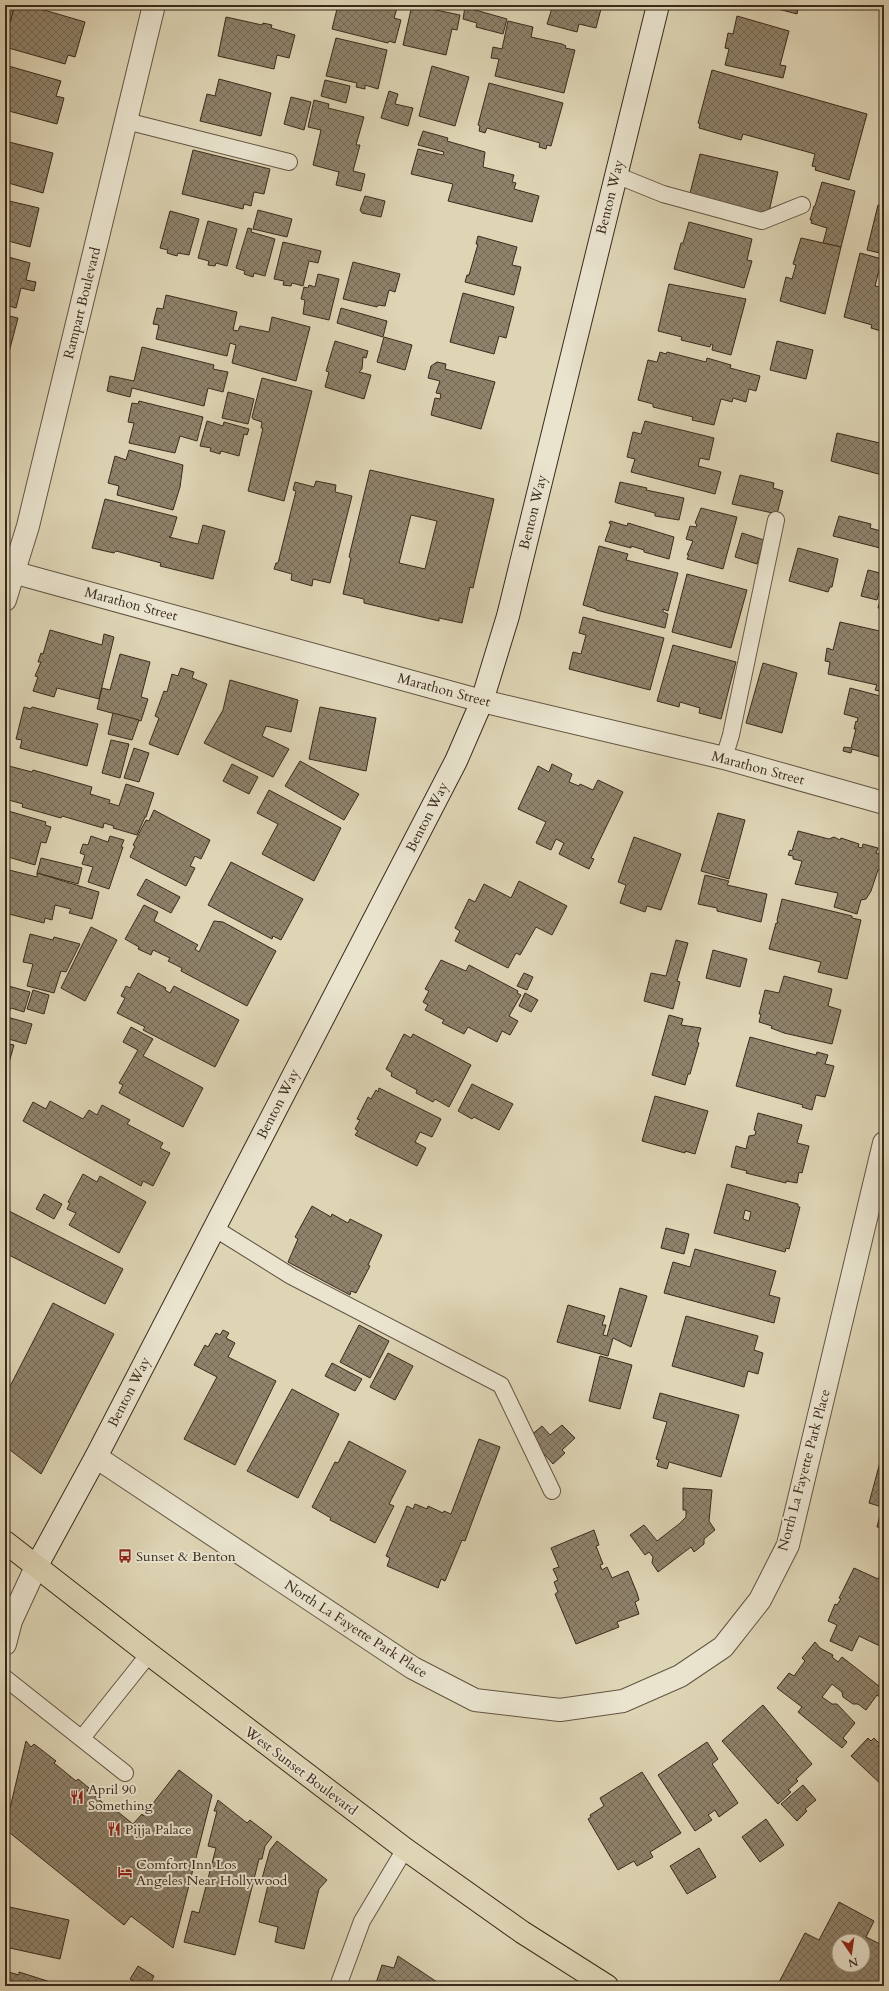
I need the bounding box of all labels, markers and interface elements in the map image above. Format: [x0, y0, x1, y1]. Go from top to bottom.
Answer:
street label: Benton Way [592, 157, 629, 236]
street label: Rampart Boulevard [59, 245, 105, 361]
street label: Benton Way [515, 472, 552, 551]
street label: Marathon Street [82, 582, 180, 626]
street label: Marathon Street [395, 668, 493, 712]
street label: Marathon Street [709, 746, 807, 790]
street label: Benton Way [401, 778, 453, 855]
street label: Benton Way [252, 1065, 304, 1142]
street label: Benton Way [103, 1353, 155, 1430]
street label: North La Fayette Park Place [773, 1387, 835, 1553]
place label: Sunset & Benton [136, 1547, 236, 1566]
bus stop icon: Sunset & Benton [117, 1548, 133, 1564]
street label: North La Fayette Park Place [281, 1576, 431, 1682]
street label: West Sunset Boulevard [240, 1722, 362, 1820]
place label: April 90 Something [88, 1780, 153, 1815]
restaurant icon: April 90 Something [69, 1789, 85, 1805]
place label: Pijja Palace [125, 1820, 192, 1839]
restaurant icon: Pijja Palace [106, 1821, 122, 1837]
place label: Comfort Inn Los Angeles Near Hollywood [136, 1855, 288, 1890]
hotel icon: Comfort Inn Los Angeles Near Hollywood [117, 1864, 133, 1880]
north arrow [831, 1933, 871, 1973]
text: N [846, 1954, 859, 1971]

